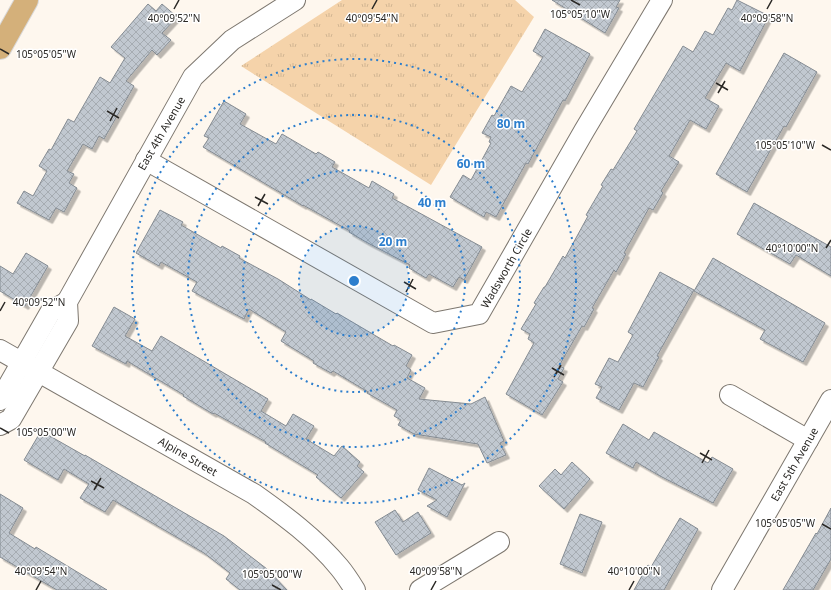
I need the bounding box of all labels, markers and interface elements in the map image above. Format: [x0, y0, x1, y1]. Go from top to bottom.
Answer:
text: 105°05'10"W [550, 7, 611, 21]
text: 40°09'52"N [148, 11, 200, 25]
text: 40°09'54"N [346, 11, 398, 25]
text: 40°09'58"N [741, 11, 793, 25]
text: 105°05'05"W [16, 47, 77, 61]
street label: East 4th Avenue [134, 93, 188, 173]
text: 80 m [497, 115, 525, 132]
text: 105°05'10"W [755, 138, 816, 152]
text: 60 m [457, 155, 485, 172]
text: 40 m [418, 194, 446, 211]
street label: Wadsworth Circle [477, 225, 535, 311]
text: 20 m [379, 233, 407, 250]
text: 40°10'00"N [766, 241, 818, 255]
centre of rings [347, 274, 361, 288]
text: 40°09'52"N [13, 295, 65, 309]
street label: East 5th Avenue [767, 424, 821, 504]
text: 105°05'00"W [16, 425, 77, 439]
street label: Alpine Street [156, 433, 220, 479]
text: 105°05'05"W [755, 516, 816, 530]
text: 40°09'54"N [15, 564, 67, 578]
text: 40°09'58"N [410, 564, 462, 578]
text: 40°10'00"N [608, 564, 660, 578]
text: 105°05'00"W [242, 567, 303, 581]

